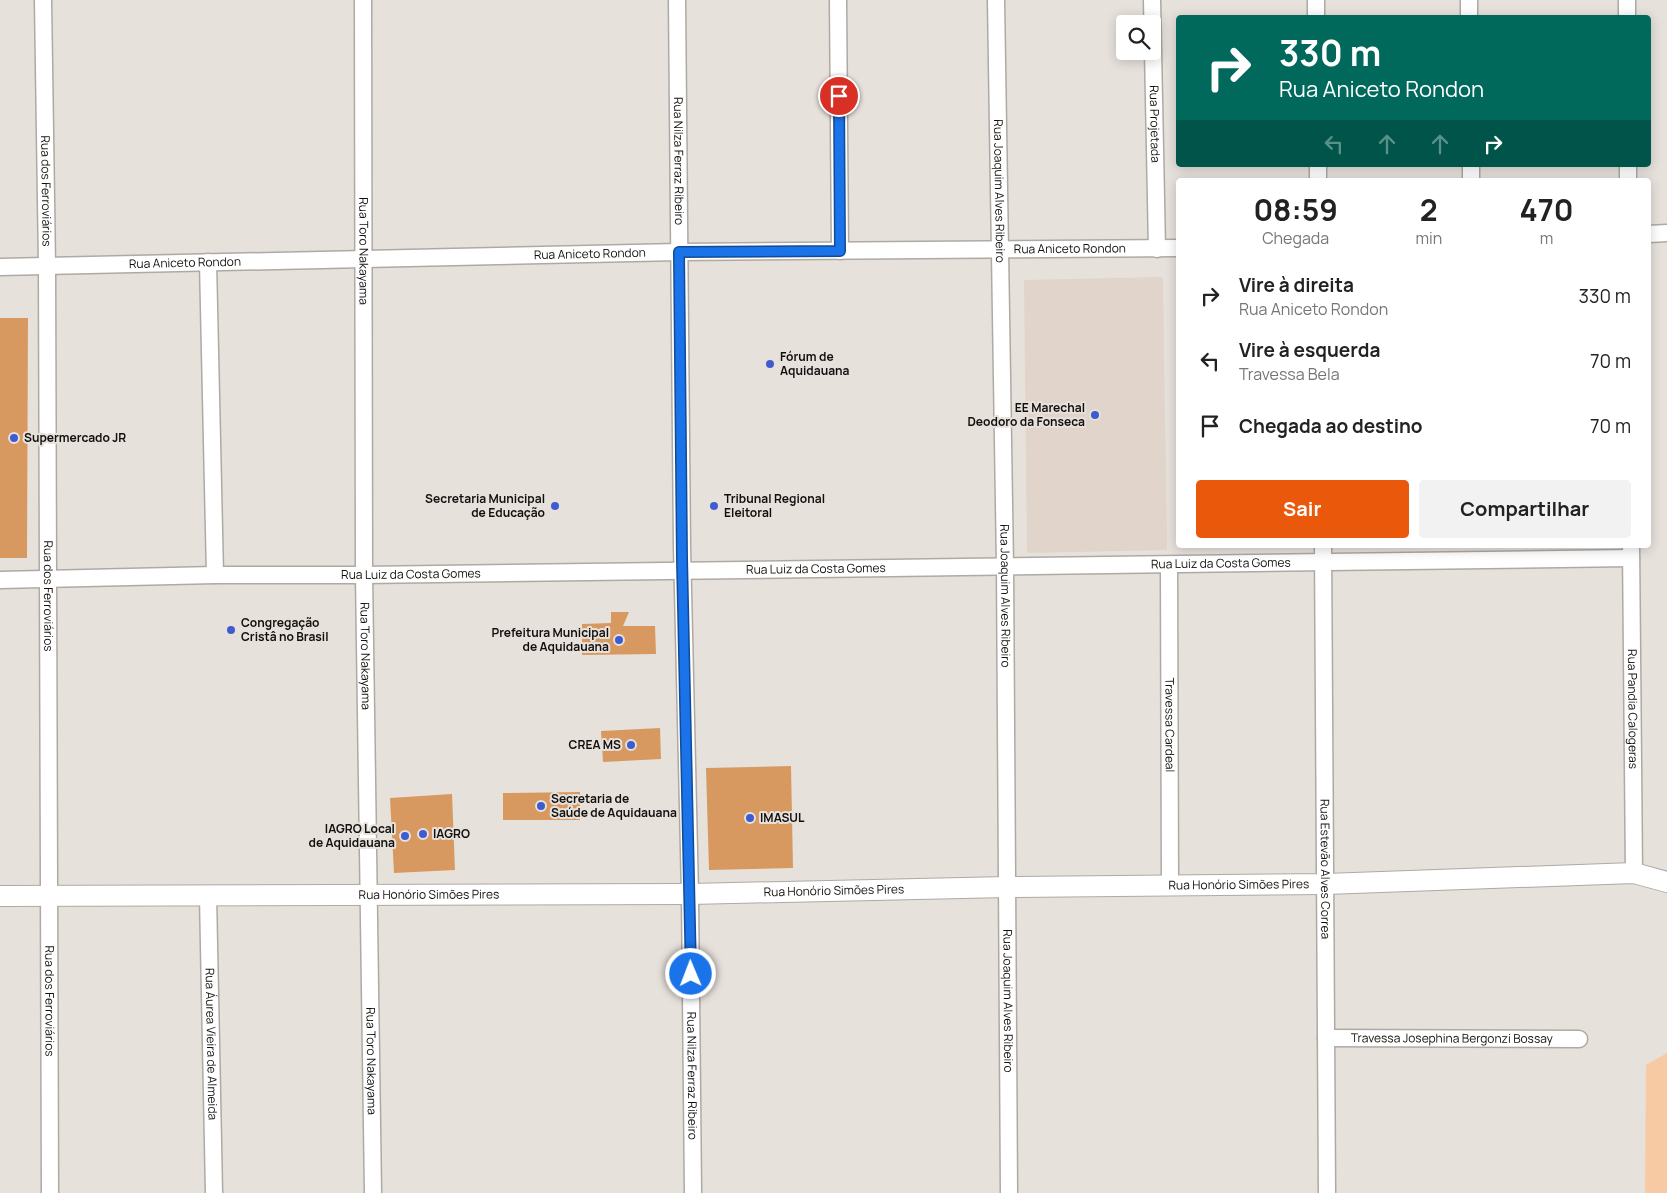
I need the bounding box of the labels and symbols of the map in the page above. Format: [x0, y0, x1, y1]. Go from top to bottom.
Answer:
pin [818, 75, 860, 117]
street label: Rua Projetada [1146, 85, 1164, 163]
street label: Rua Nilza Ferraz Ribeiro [670, 97, 688, 225]
street label: Rua Joaquim Alves Ribeiro [990, 119, 1009, 263]
street label: Rua dos Ferroviários [37, 135, 56, 247]
street label: Rua Toro Nakayama [355, 197, 373, 305]
street label: Rua Aniceto Rondon [1014, 239, 1126, 257]
street label: Rua Aniceto Rondon [534, 244, 646, 263]
street label: Rua Aniceto Rondon [129, 253, 241, 272]
place label: Fórum de Aquidauana [780, 348, 850, 379]
marker: Fórum de Aquidauana [764, 358, 776, 370]
place label: EE Marechal Deodoro da Fonseca [967, 399, 1085, 430]
marker: EE Marechal Deodoro da Fonseca [1089, 409, 1101, 421]
place label: Supermercado JR [24, 429, 126, 446]
marker: Supermercado JR [8, 432, 20, 444]
place label: Secretaria Municipal de Educação [425, 490, 545, 521]
place label: Tribunal Regional Eleitoral [724, 490, 825, 521]
marker: Secretaria Municipal de Educação [549, 500, 561, 512]
marker: Tribunal Regional Eleitoral [708, 500, 720, 512]
street label: Rua Joaquim Alves Ribeiro [996, 524, 1015, 668]
street label: Rua dos Ferroviários [40, 540, 57, 652]
street label: Rua Luiz da Costa Gomes [1151, 554, 1291, 572]
street label: Rua Luiz da Costa Gomes [746, 559, 886, 578]
street label: Rua Luiz da Costa Gomes [341, 564, 481, 583]
street label: Rua Toro Nakayama [356, 602, 375, 710]
place label: Congregação Cristâ no Brasil [241, 614, 329, 645]
marker: Congregação Cristâ no Brasil [225, 624, 237, 636]
place label: Prefeitura Municipal de Aquidauana [492, 624, 609, 655]
marker: Prefeitura Municipal de Aquidauana [613, 634, 625, 646]
street label: Rua Pandia Calogeras [1624, 649, 1642, 769]
street label: Travessa Cardeal [1161, 678, 1179, 772]
place label: CREA MS [569, 736, 621, 753]
marker: CREA MS [625, 739, 637, 751]
place label: Secretaria de Saúde de Aquidauana [551, 790, 677, 821]
street label: Rua Estevão Alves Correa [1317, 799, 1334, 939]
marker: Secretaria de Saúde de Aquidauana [535, 800, 547, 812]
place label: IMASUL [760, 809, 805, 826]
marker: IMASUL [744, 812, 756, 824]
place label: IAGRO Local de Aquidauana [308, 820, 395, 851]
place label: IAGRO [433, 825, 470, 842]
marker: IAGRO [417, 828, 429, 840]
marker: IAGRO Local de Aquidauana [399, 830, 411, 842]
street label: Rua Honório Simões Pires [1168, 875, 1309, 893]
street label: Rua Honório Simões Pires [763, 880, 905, 900]
street label: Rua Honório Simões Pires [359, 886, 499, 903]
street label: Rua Joaquim Alves Ribeiro [999, 929, 1017, 1073]
street label: Rua dos Ferroviários [41, 945, 59, 1057]
position arrow [664, 947, 716, 999]
street label: Rua Áurea Vieira de Almeida [201, 968, 222, 1120]
street label: Rua Toro Nakayama [362, 1007, 381, 1115]
street label: Rua Nilza Ferraz Ribeiro [683, 1012, 701, 1140]
street label: Travessa Josephina Bergonzi Bossay [1351, 1029, 1554, 1047]

